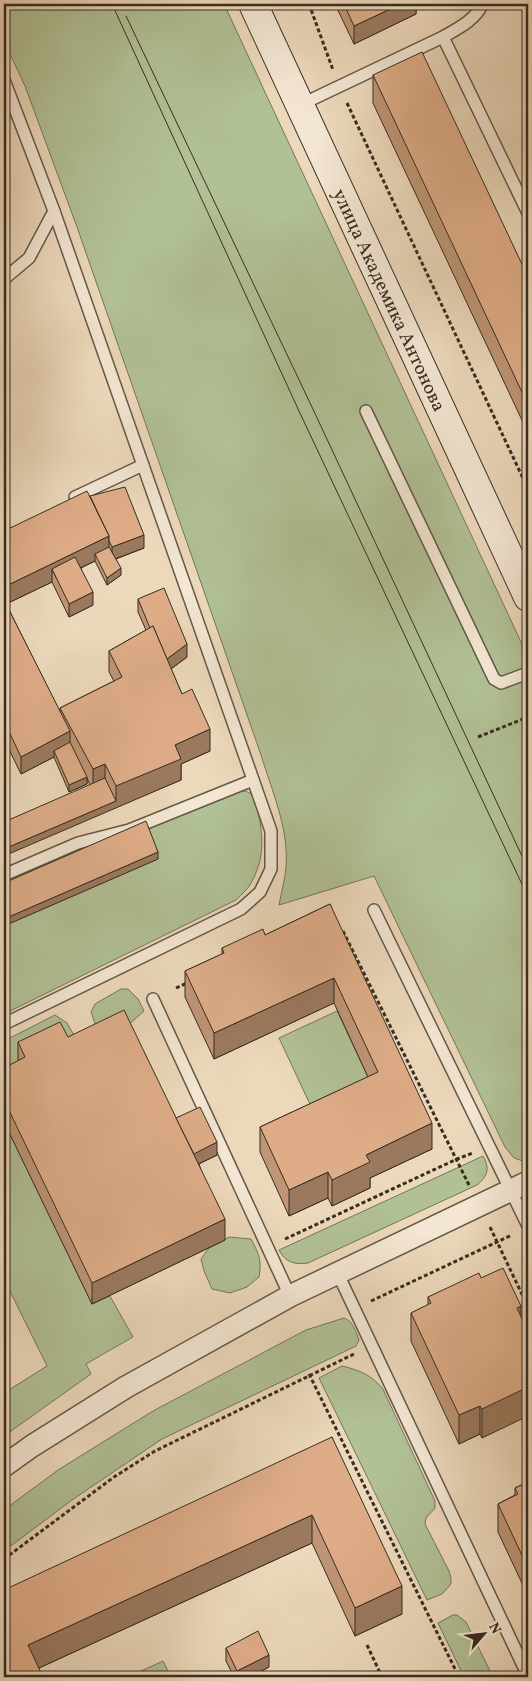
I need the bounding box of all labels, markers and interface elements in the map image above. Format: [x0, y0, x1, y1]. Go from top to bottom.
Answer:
street label: улица Академика Антонова [325, 185, 451, 416]
north arrow [460, 1608, 510, 1658]
text: N [483, 1620, 505, 1638]

